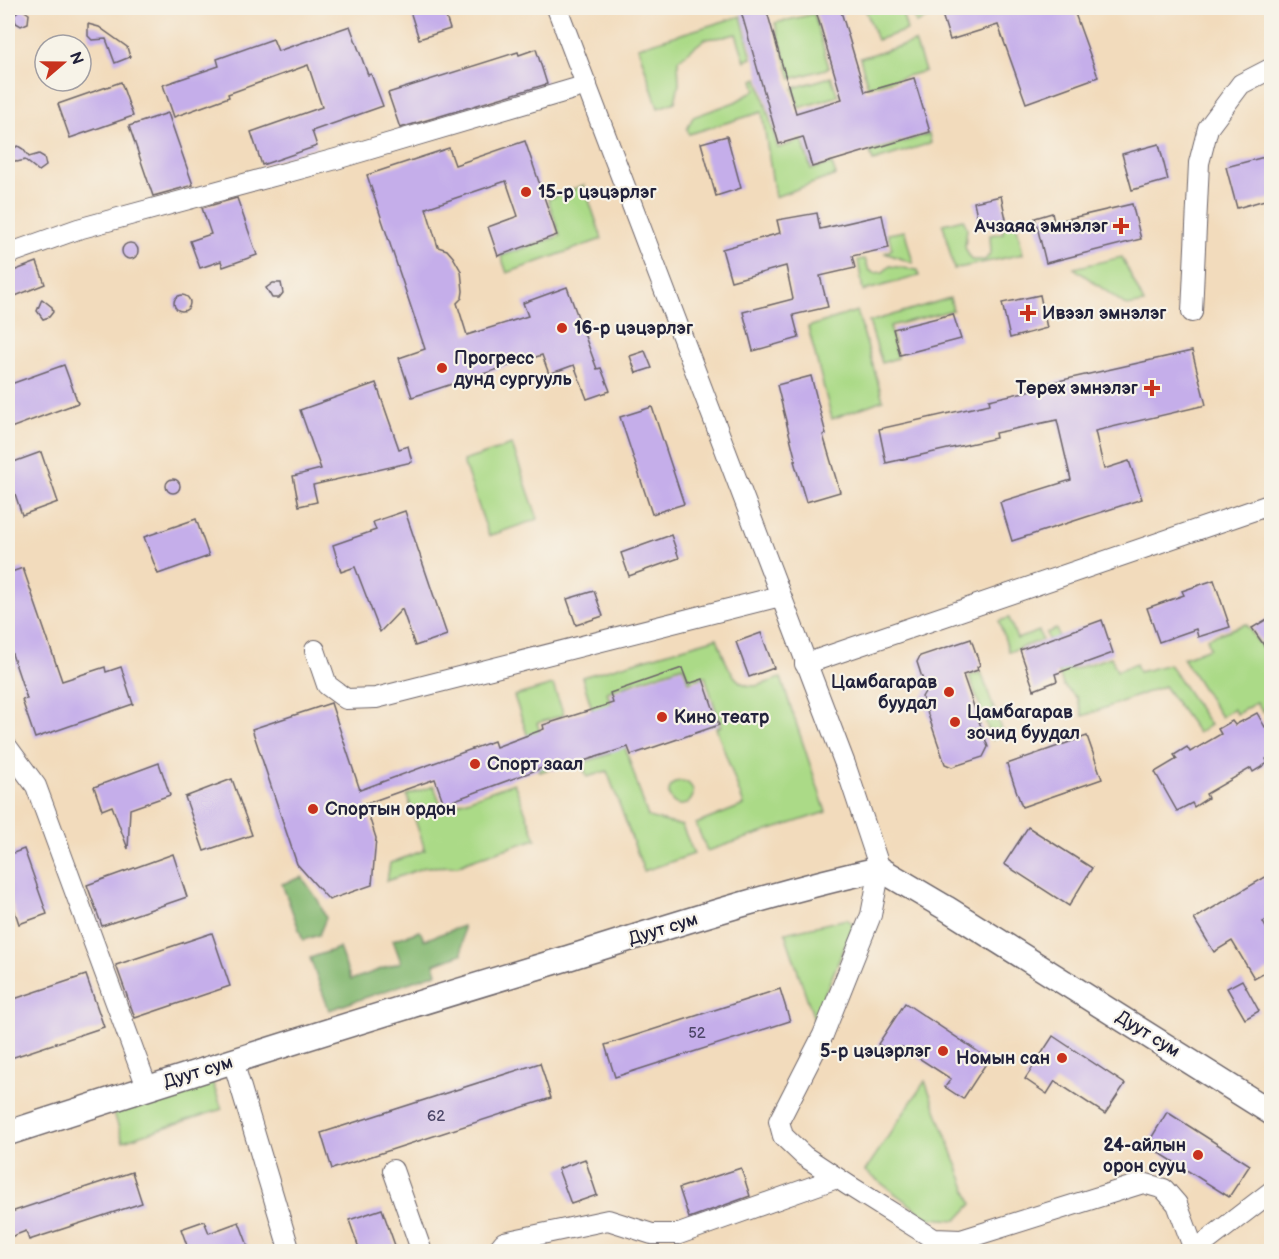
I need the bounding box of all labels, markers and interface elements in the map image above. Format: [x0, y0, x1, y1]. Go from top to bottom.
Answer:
north arrow [33, 33, 93, 93]
text: N [65, 49, 87, 67]
place label: 15-р цэцэрлэг [538, 182, 657, 203]
marker: 15-р цэцэрлэг [519, 185, 533, 199]
place label: Ачзаяа эмнэлэг [974, 216, 1108, 237]
marker: Ачзаяа эмнэлэг [1112, 217, 1130, 235]
place label: Ивээл эмнэлэг [1042, 303, 1167, 324]
marker: Ивээл эмнэлэг [1019, 304, 1037, 322]
place label: 16-р цэцэрлэг [574, 318, 693, 339]
marker: 16-р цэцэрлэг [555, 321, 569, 335]
place label: Прогресс дунд сургууль [453, 348, 572, 390]
marker: Прогресс дунд сургууль [435, 361, 449, 375]
place label: Төрөх эмнэлэг [1015, 378, 1138, 399]
marker: Төрөх эмнэлэг [1143, 379, 1161, 397]
place label: Цамбагарав буудал [831, 672, 937, 714]
marker: Цамбагарав буудал [942, 685, 956, 699]
place label: Цамбагарав зочид буудал [967, 702, 1080, 744]
place label: Кино театр [674, 707, 770, 728]
marker: Кино театр [655, 710, 669, 724]
marker: Цамбагарав зочид буудал [948, 715, 962, 729]
place label: Спорт заал [487, 754, 583, 775]
marker: Спорт заал [468, 757, 482, 771]
place label: Спортын ордон [325, 799, 456, 820]
marker: Спортын ордон [306, 802, 320, 816]
street label: Дуут сум [626, 908, 700, 950]
street label: Дуут сум [1112, 1006, 1184, 1062]
house number: 52 [688, 1024, 706, 1043]
place label: 5-р цэцэрлэг [820, 1041, 931, 1062]
marker: 5-р цэцэрлэг [936, 1044, 950, 1058]
place label: Номын сан [956, 1048, 1050, 1069]
street label: Дуут сум [161, 1051, 235, 1093]
marker: Номын сан [1055, 1051, 1069, 1065]
house number: 62 [427, 1107, 445, 1126]
place label: 24-айлын орон сууц [1103, 1135, 1186, 1177]
marker: 24-айлын орон сууц [1191, 1148, 1205, 1162]

